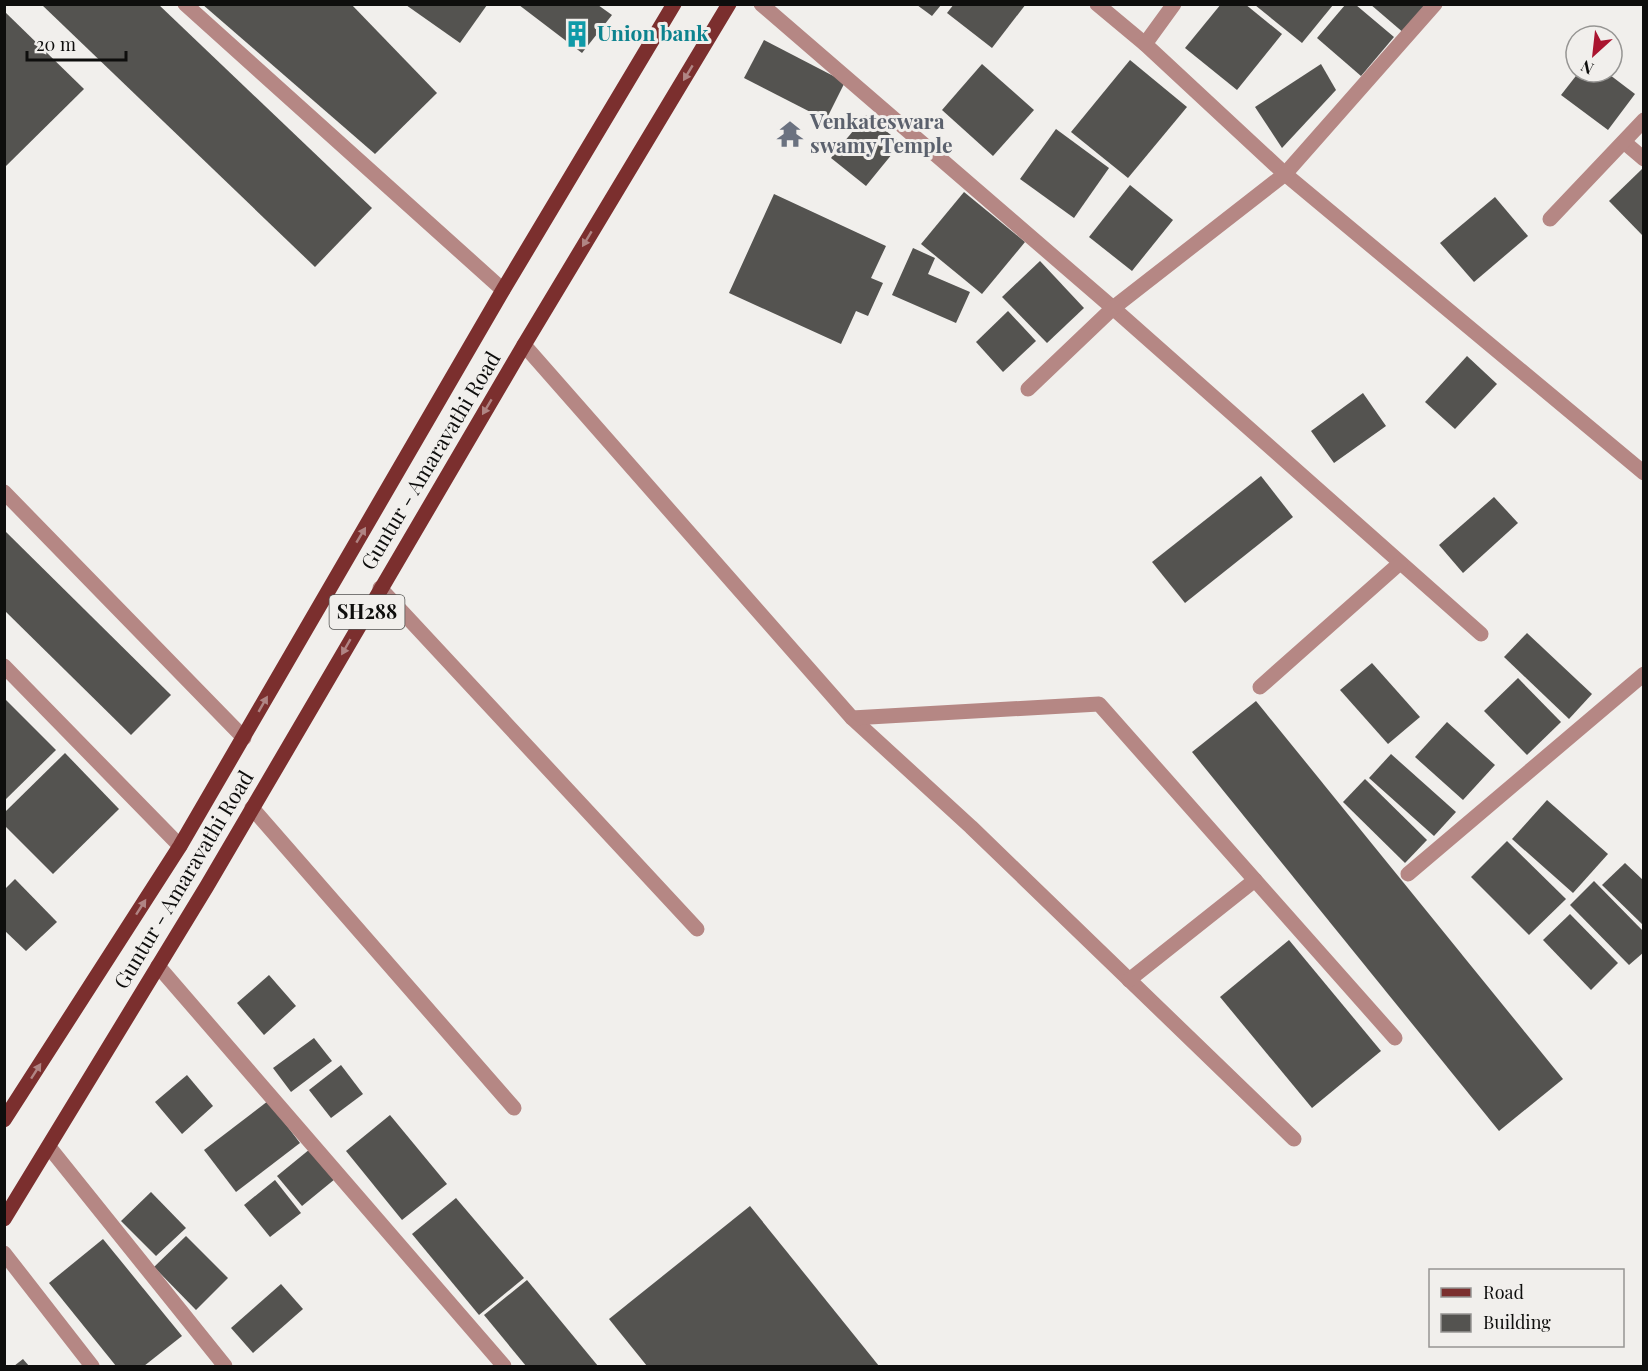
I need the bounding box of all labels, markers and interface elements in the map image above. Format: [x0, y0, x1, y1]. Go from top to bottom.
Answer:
place label: Union bank [597, 18, 709, 46]
building icon: Union bank [562, 19, 592, 49]
scale bar [27, 24, 126, 62]
north arrow [1564, 24, 1624, 84]
text: 20 m [36, 32, 76, 56]
text: N [1577, 56, 1597, 80]
one-way arrow [683, 65, 694, 81]
place label: Venkateswara swamy Temple [809, 106, 952, 158]
temple icon: Venkateswara swamy Temple [775, 119, 805, 149]
one-way arrow [582, 231, 593, 247]
street label: Guntur - Amaravathi Road [353, 346, 506, 574]
one-way arrow [482, 399, 493, 415]
one-way arrow [356, 526, 366, 543]
road number: SH288 [330, 595, 404, 629]
one-way arrow [341, 639, 351, 656]
one-way arrow [258, 695, 268, 712]
street label: Guntur - Amaravathi Road [106, 765, 259, 993]
one-way arrow [135, 899, 146, 915]
one-way arrow [30, 1063, 41, 1079]
legend [1429, 1269, 1624, 1347]
text: Road [1483, 1280, 1524, 1304]
text: Building [1483, 1310, 1551, 1334]

